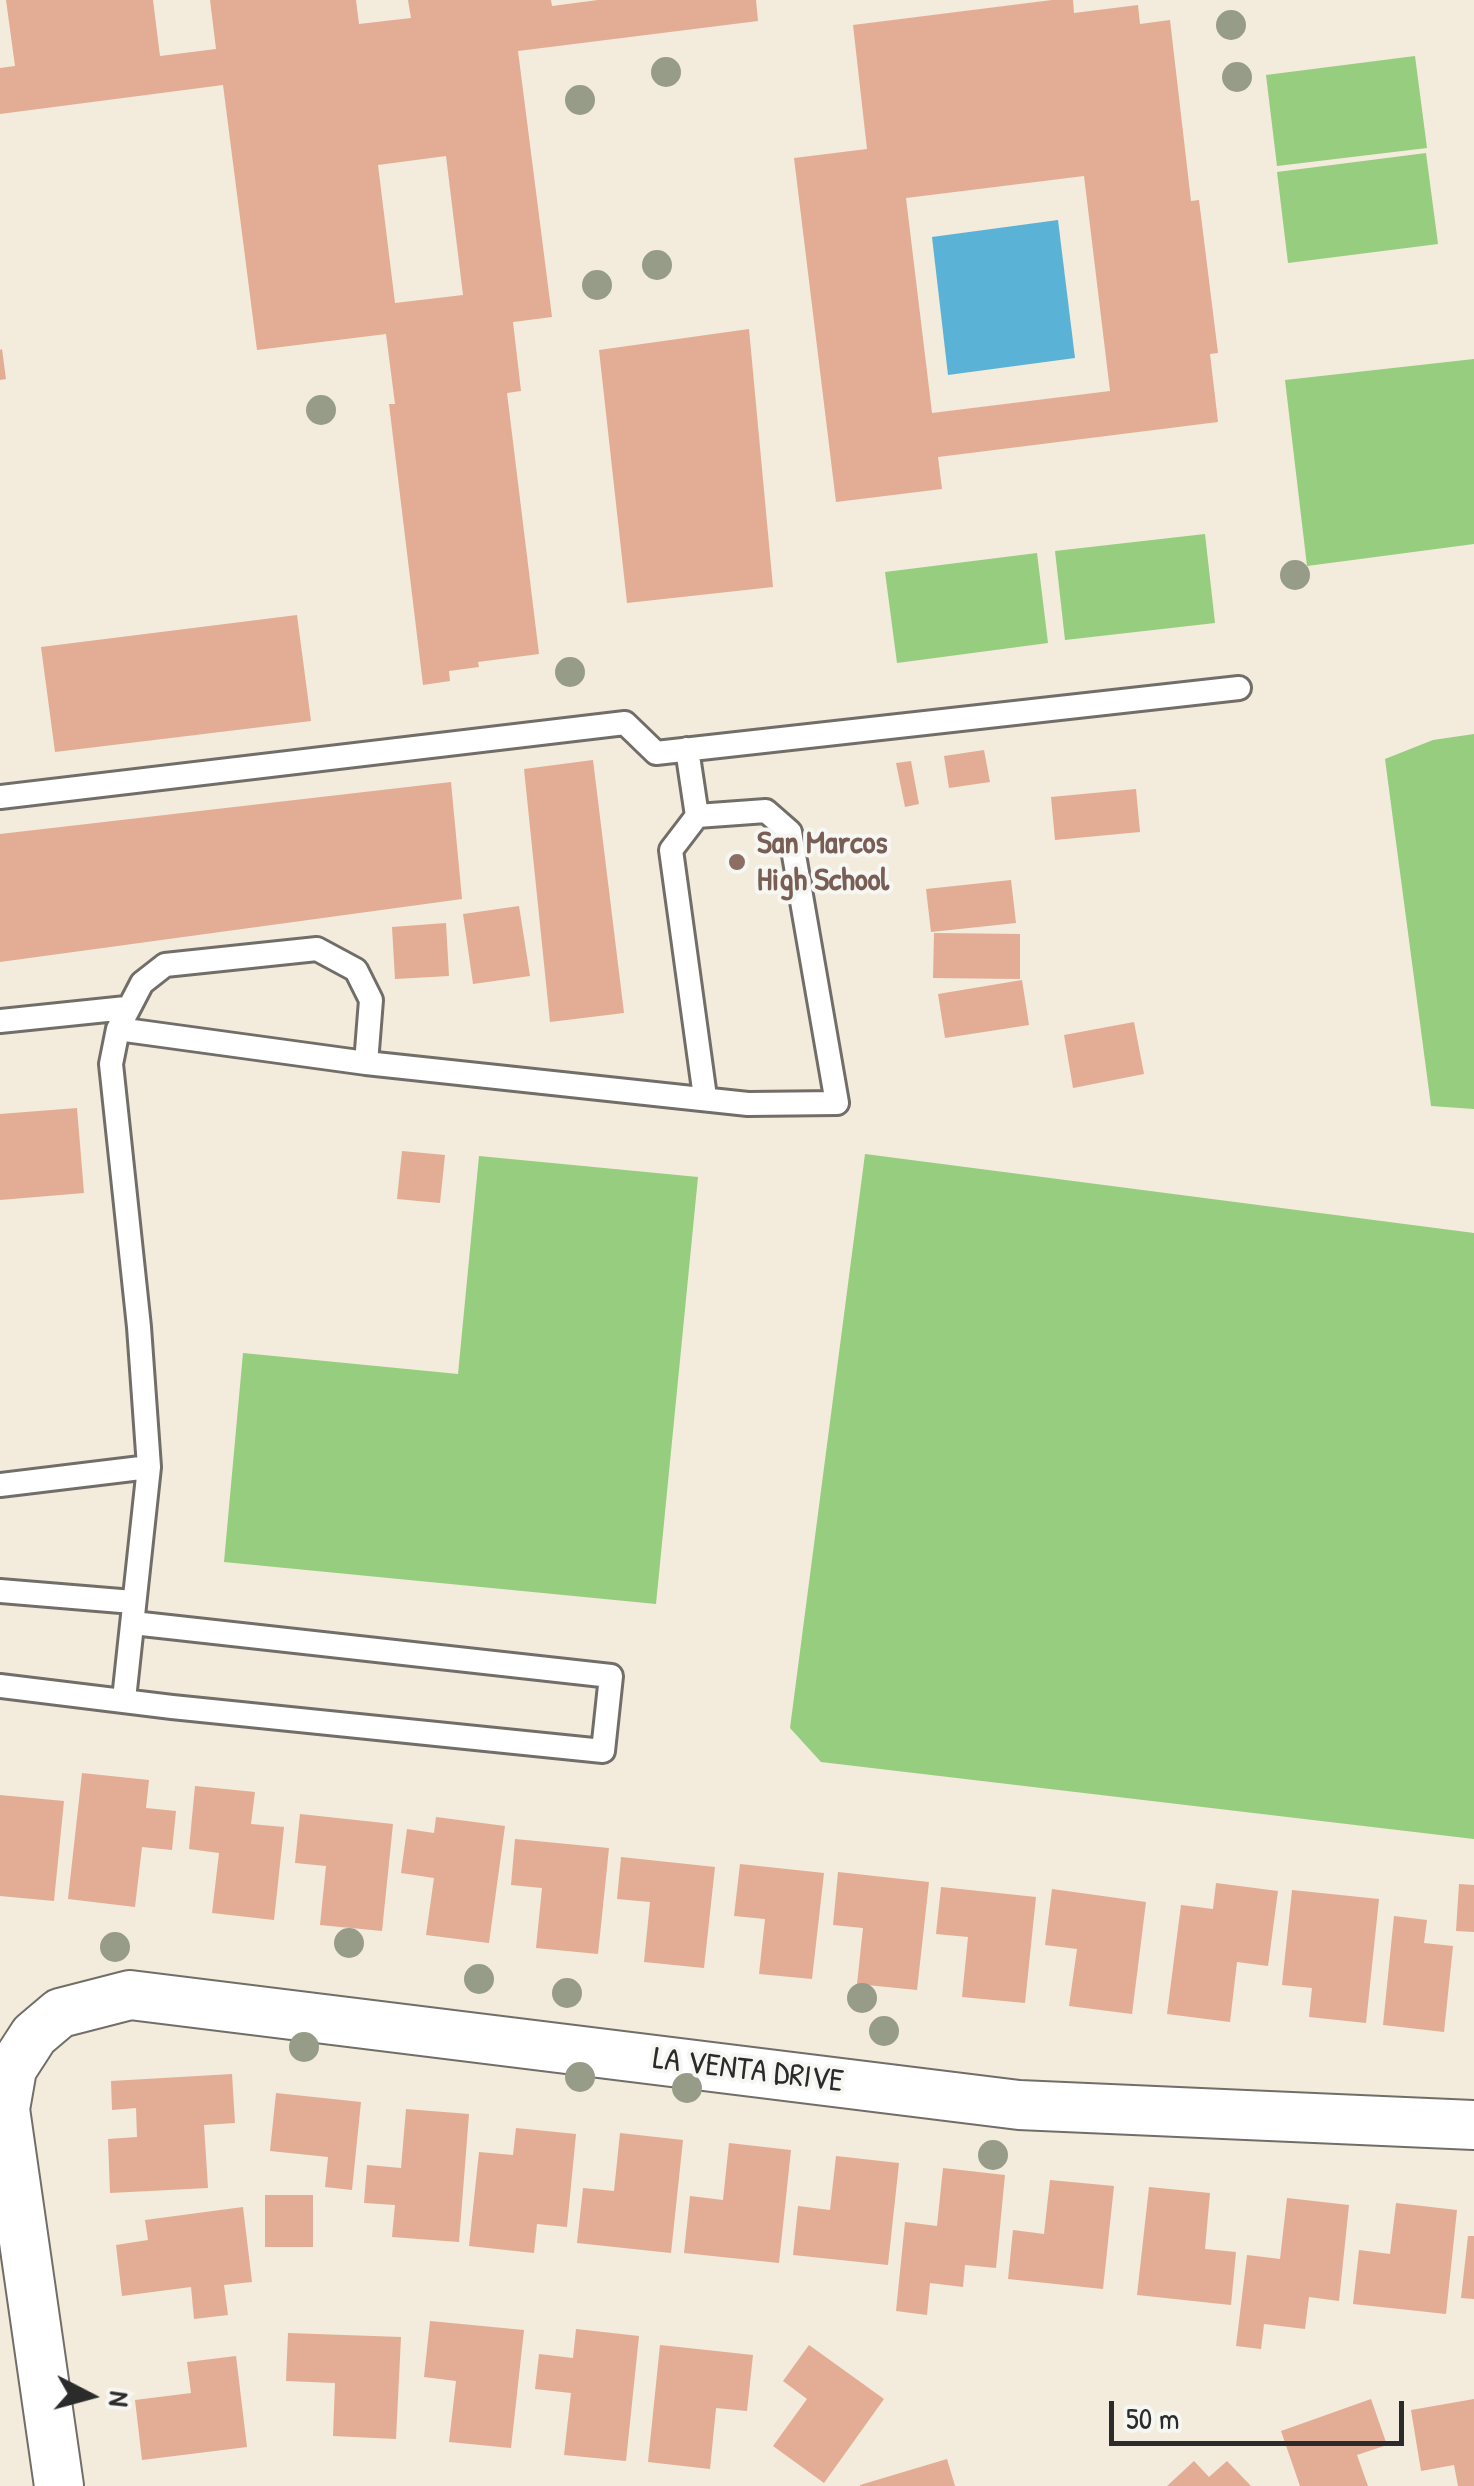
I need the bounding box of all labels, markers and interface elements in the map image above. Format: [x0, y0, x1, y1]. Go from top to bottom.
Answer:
place label: San Marcos High School [757, 825, 889, 900]
marker: San Marcos High School [726, 851, 748, 873]
street label: LA VENTA DRIVE [651, 2040, 845, 2102]
north arrow [40, 2346, 140, 2446]
scale bar [1114, 2381, 1409, 2443]
text: N [100, 2390, 140, 2409]
text: 50 m [1126, 2398, 1179, 2438]

